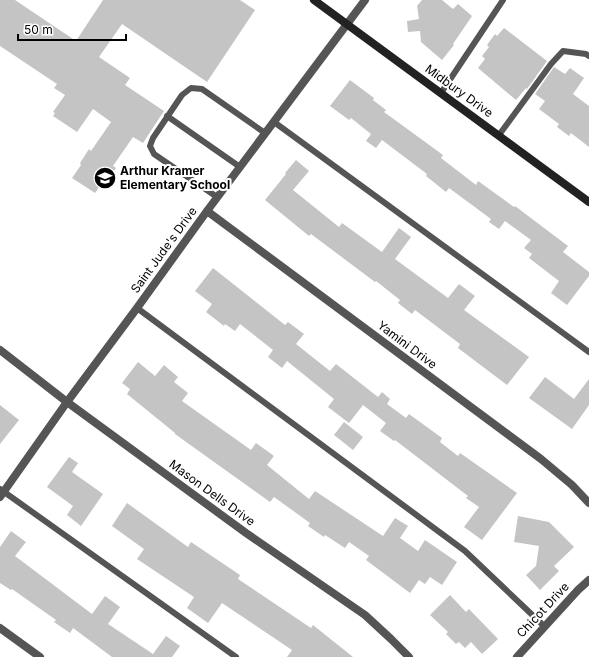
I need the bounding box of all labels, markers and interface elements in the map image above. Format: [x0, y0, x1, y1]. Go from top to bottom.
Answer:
scale bar [18, 16, 126, 42]
text: 50 m [24, 22, 53, 37]
street label: Midbury Drive [422, 61, 496, 120]
place label: Arthur Kramer Elementary School [120, 163, 230, 192]
school or university icon: Arthur Kramer Elementary School [92, 165, 118, 191]
street label: Saint Jude's Drive [127, 204, 200, 296]
street label: Yamini Drive [375, 317, 440, 372]
street label: Mason Dells Drive [166, 456, 258, 529]
street label: Chicot Drive [513, 579, 572, 640]

